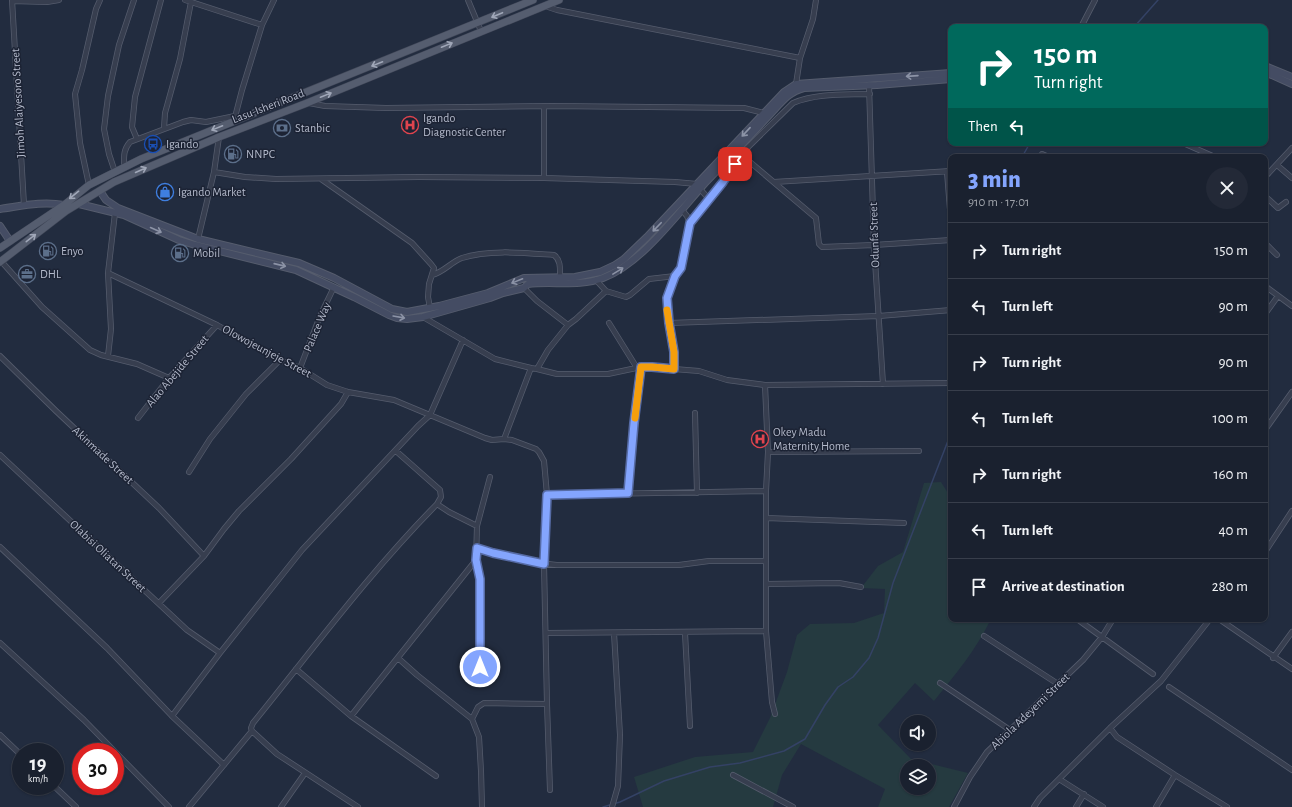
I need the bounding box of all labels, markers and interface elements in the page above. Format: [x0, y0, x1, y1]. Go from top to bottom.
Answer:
one-way arrow [491, 12, 503, 19]
icon: right [968, 40, 1020, 92]
one-way arrow [440, 41, 452, 49]
text: 150 m [1034, 41, 1098, 69]
street label: Jimoh Alaiyesoro Street [9, 48, 28, 158]
one-way arrow [371, 61, 383, 69]
one-way arrow [906, 72, 919, 79]
text: Turn right [1034, 74, 1103, 92]
street label: Lasu-Isheri Road [230, 87, 306, 125]
one-way arrow [320, 91, 332, 98]
place label: Igando Diagnostic Center [423, 112, 506, 138]
hospital icon: Igando Diagnostic Center [400, 115, 420, 135]
icon: left [1006, 116, 1028, 138]
bank icon: Stanbic [272, 118, 292, 138]
text: Then [968, 119, 998, 134]
place label: Stanbic [295, 122, 330, 134]
one-way arrow [211, 125, 223, 132]
one-way arrow [741, 127, 751, 137]
bus stop icon: Igando [143, 134, 163, 154]
place label: Igando [166, 138, 198, 150]
fuel station icon: NNPC [223, 144, 243, 164]
pin [718, 147, 752, 181]
place label: NNPC [246, 148, 275, 160]
icon: arrive [724, 153, 746, 175]
one-way arrow [135, 166, 147, 173]
button: close [1206, 167, 1248, 209]
text: 3 min [968, 168, 1021, 192]
shop icon: Igando Market [155, 182, 175, 202]
place label: Igando Market [178, 186, 246, 198]
one-way arrow [69, 191, 80, 200]
text: 910 m · 17:01 [968, 196, 1029, 209]
street label: Odunfa Street [867, 202, 881, 268]
one-way arrow [653, 221, 662, 231]
one-way arrow [149, 226, 161, 234]
one-way arrow [25, 234, 36, 243]
icon: right [968, 240, 990, 262]
fuel station icon: Enyo [38, 241, 58, 261]
fuel station icon: Mobil [170, 243, 190, 263]
text: Turn right [1002, 243, 1061, 258]
text: 150 m [1214, 243, 1248, 258]
place label: Enyo [61, 245, 84, 258]
place label: Mobil [193, 247, 220, 259]
one-way arrow [274, 262, 287, 270]
office icon: DHL [17, 264, 37, 284]
one-way arrow [612, 266, 624, 274]
place label: DHL [40, 268, 61, 280]
one-way arrow [512, 278, 524, 285]
icon: left [968, 296, 990, 318]
text: Turn left [1002, 299, 1053, 314]
text: 90 m [1219, 299, 1248, 314]
street label: Palace Way [301, 300, 334, 354]
one-way arrow [392, 314, 405, 322]
street label: Olowojeunjeje Street [220, 323, 314, 380]
street label: Alao Abejide Street [143, 333, 211, 410]
icon: right [968, 352, 990, 374]
text: Turn right [1002, 355, 1061, 370]
text: 90 m [1219, 355, 1248, 370]
icon: left [968, 408, 990, 430]
text: Turn left [1002, 411, 1053, 426]
text: 100 m [1213, 411, 1248, 426]
street label: Akinmade Street [70, 424, 136, 486]
place label: Okey Madu Maternity Home [773, 426, 850, 453]
hospital icon: Okey Madu Maternity Home [750, 429, 770, 449]
icon: right [968, 464, 990, 486]
text: Turn right [1002, 467, 1061, 482]
text: 160 m [1213, 467, 1248, 482]
street label: Olabisi Oliatan Street [68, 518, 149, 594]
icon: left [968, 520, 990, 542]
text: Turn left [1002, 523, 1053, 538]
text: 40 m [1218, 523, 1248, 538]
icon: arrive [968, 576, 990, 598]
text: Arrive at destination [1002, 579, 1125, 594]
text: 280 m [1212, 579, 1248, 594]
position arrow [459, 646, 501, 688]
street label: Abiola Adeyemi Street [988, 670, 1072, 752]
map controls [900, 715, 936, 795]
button: sound [900, 715, 936, 751]
speed limit sign: 30 [72, 743, 124, 795]
text: 19 [30, 754, 46, 774]
button: layers [900, 759, 936, 795]
text: km/h [28, 774, 48, 784]

